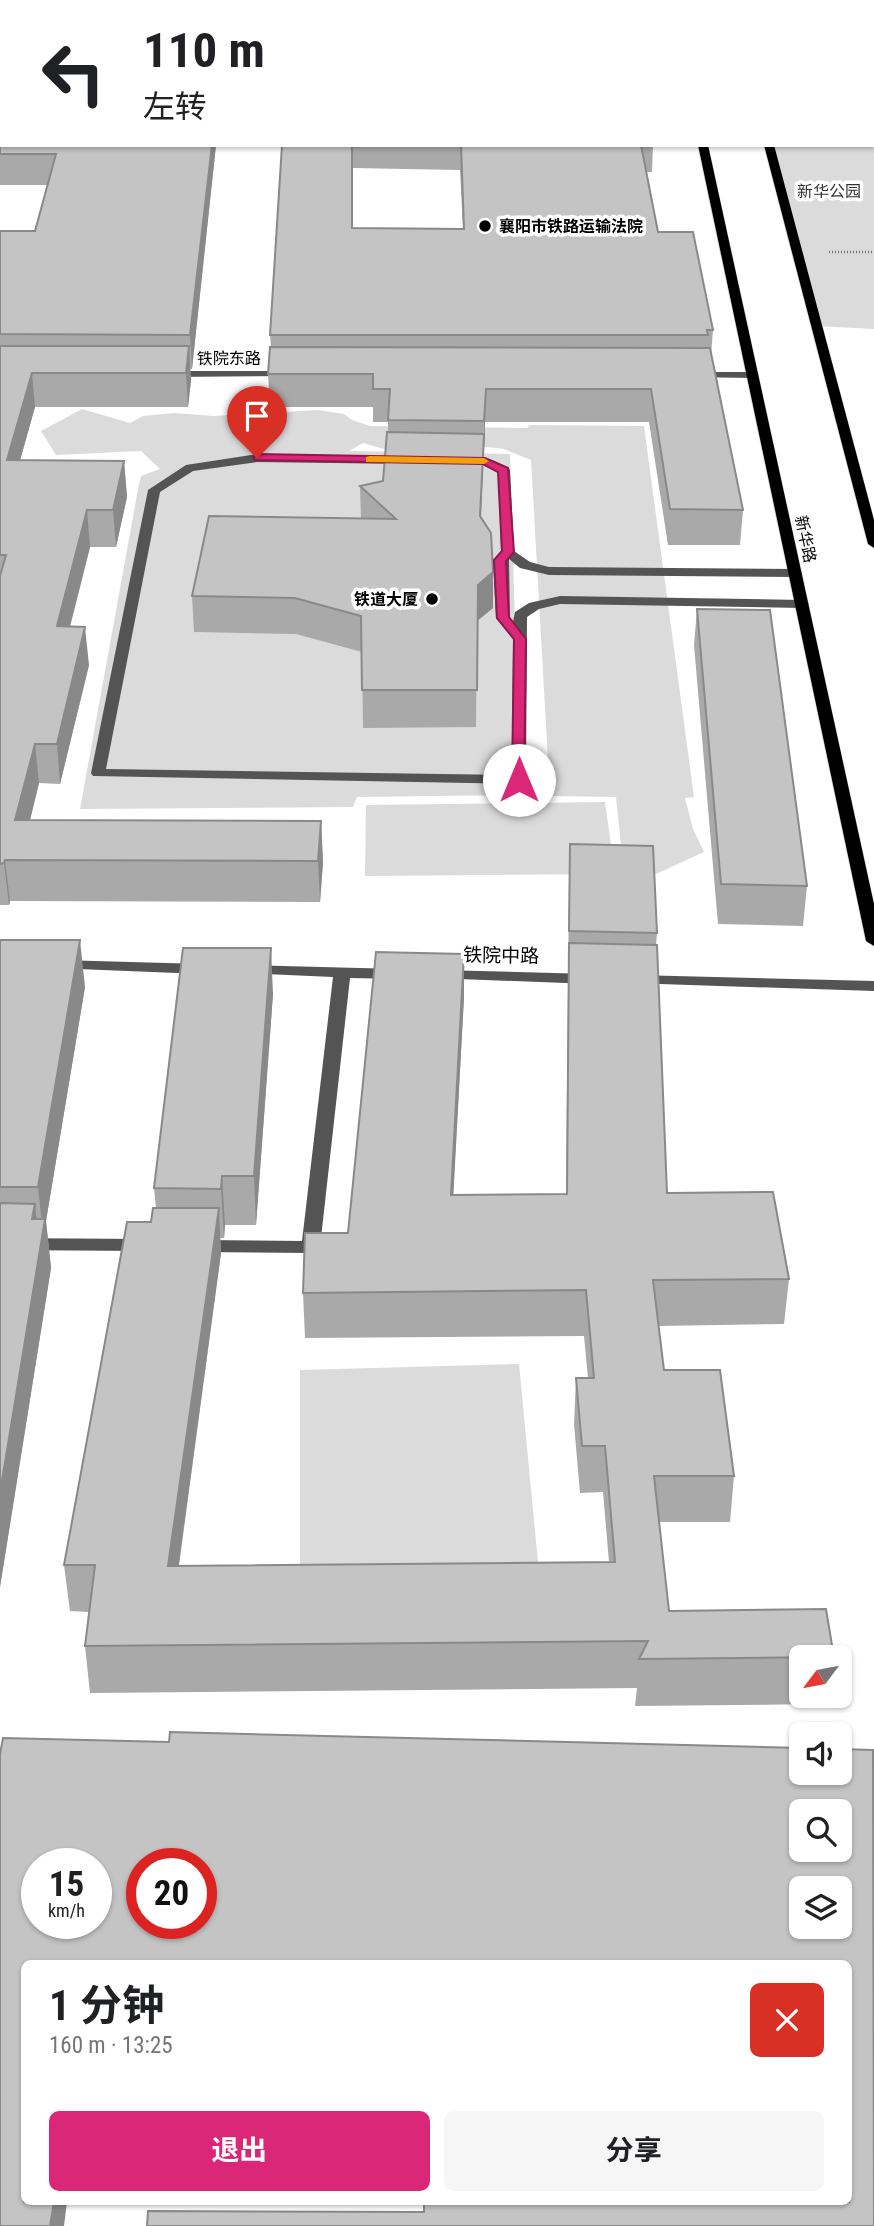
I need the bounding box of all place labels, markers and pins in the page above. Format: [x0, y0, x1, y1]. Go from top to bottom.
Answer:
place label: 襄阳市铁路运输法院 [499, 217, 643, 236]
marker: 襄阳市铁路运输法院 [477, 218, 493, 234]
pin [227, 386, 287, 458]
place label: 铁道大厦 [354, 590, 418, 609]
marker: 铁道大厦 [424, 591, 440, 607]

